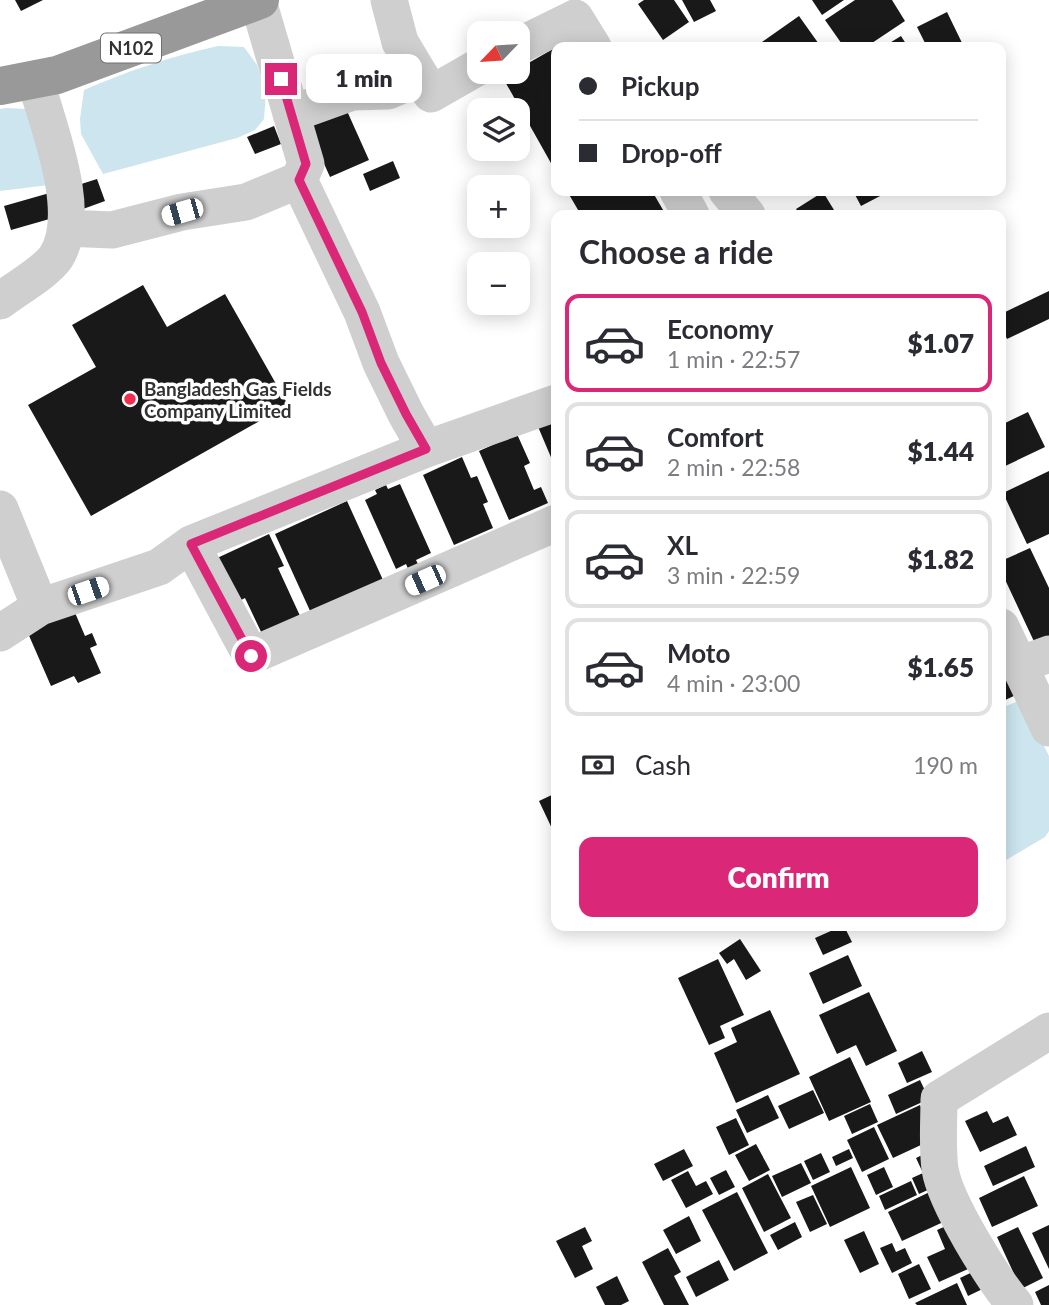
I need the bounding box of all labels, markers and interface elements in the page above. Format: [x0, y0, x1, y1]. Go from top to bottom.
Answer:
north arrow [467, 21, 530, 84]
map controls [467, 21, 530, 315]
road number: N102 [101, 33, 161, 62]
callout: 1 min [306, 55, 421, 104]
route end [265, 63, 297, 95]
text: 1 min [335, 64, 393, 92]
text: Pickup [621, 70, 700, 102]
button: layers [467, 98, 530, 161]
text: Drop-off [621, 137, 722, 169]
button: + [467, 175, 530, 238]
car [159, 196, 206, 228]
text: Choose a ride [579, 232, 773, 271]
button: − [467, 252, 530, 315]
icon: car [583, 312, 646, 375]
text: Economy [667, 313, 773, 345]
text: $1.07 [907, 327, 974, 359]
text: 1 min · 22:57 [667, 345, 800, 373]
place label: Bangladesh Gas Fields Company Limited [144, 377, 332, 422]
marker: Bangladesh Gas Fields Company Limited [122, 391, 138, 407]
icon: car [583, 420, 646, 483]
text: Comfort [667, 421, 764, 453]
text: $1.44 [907, 435, 974, 467]
text: 2 min · 22:58 [667, 453, 800, 481]
icon: car [583, 528, 646, 591]
text: XL [667, 529, 698, 561]
text: $1.82 [907, 543, 974, 575]
text: 3 min · 22:59 [667, 561, 800, 589]
car [402, 562, 449, 598]
car [65, 574, 112, 608]
icon: car [583, 636, 646, 699]
text: Moto [667, 637, 730, 669]
route start [235, 640, 267, 672]
text: $1.65 [907, 651, 974, 683]
text: 4 min · 23:00 [667, 669, 800, 697]
icon: cash [579, 746, 617, 784]
text: Cash [635, 749, 691, 781]
text: 190 m [913, 751, 978, 779]
button: Confirm [579, 837, 978, 917]

